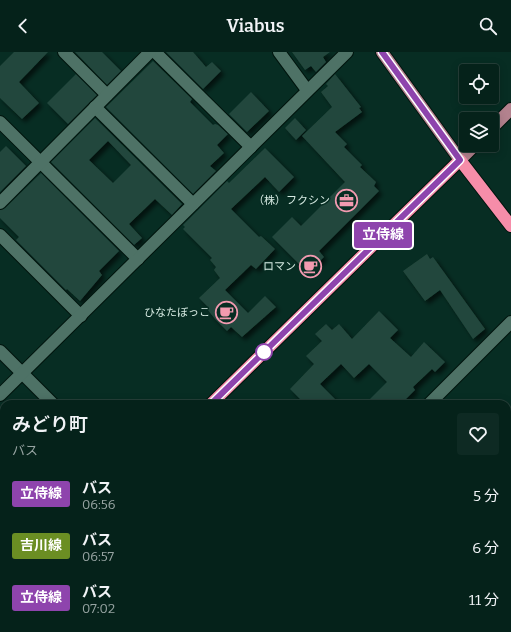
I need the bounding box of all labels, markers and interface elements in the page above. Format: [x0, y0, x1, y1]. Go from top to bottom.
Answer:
icon: back [12, 15, 34, 37]
text: Viabus [227, 15, 285, 37]
icon: search [477, 15, 499, 37]
map controls [459, 64, 499, 152]
button: locate [459, 64, 499, 104]
button: layers [459, 112, 499, 152]
office icon: （株）フクシン [333, 187, 359, 213]
place label: （株）フクシン [253, 194, 330, 207]
line badge: 立侍線 [360, 222, 406, 248]
text: 立侍線 [362, 226, 404, 243]
cafe icon: ロマン [298, 253, 324, 279]
place label: ロマン [263, 260, 296, 273]
cafe icon: ひなたぼっこ [213, 299, 239, 325]
place label: ひなたぼっこ [144, 306, 210, 319]
unlabelled marker [255, 343, 273, 361]
text: みどり町 [12, 413, 88, 436]
button: heart [457, 413, 499, 455]
text: バス [12, 443, 38, 458]
text: バス [82, 479, 112, 497]
text: 立侍線 [20, 485, 62, 502]
text: 5 分 [473, 487, 499, 505]
text: 06:56 [82, 497, 115, 512]
text: バス [82, 531, 112, 549]
text: 吉川線 [20, 537, 62, 554]
text: 6 分 [472, 539, 499, 557]
text: 06:57 [82, 549, 114, 564]
text: バス [82, 583, 112, 601]
text: 立侍線 [20, 589, 62, 606]
text: 11 分 [469, 591, 499, 609]
text: 07:02 [82, 601, 115, 616]

